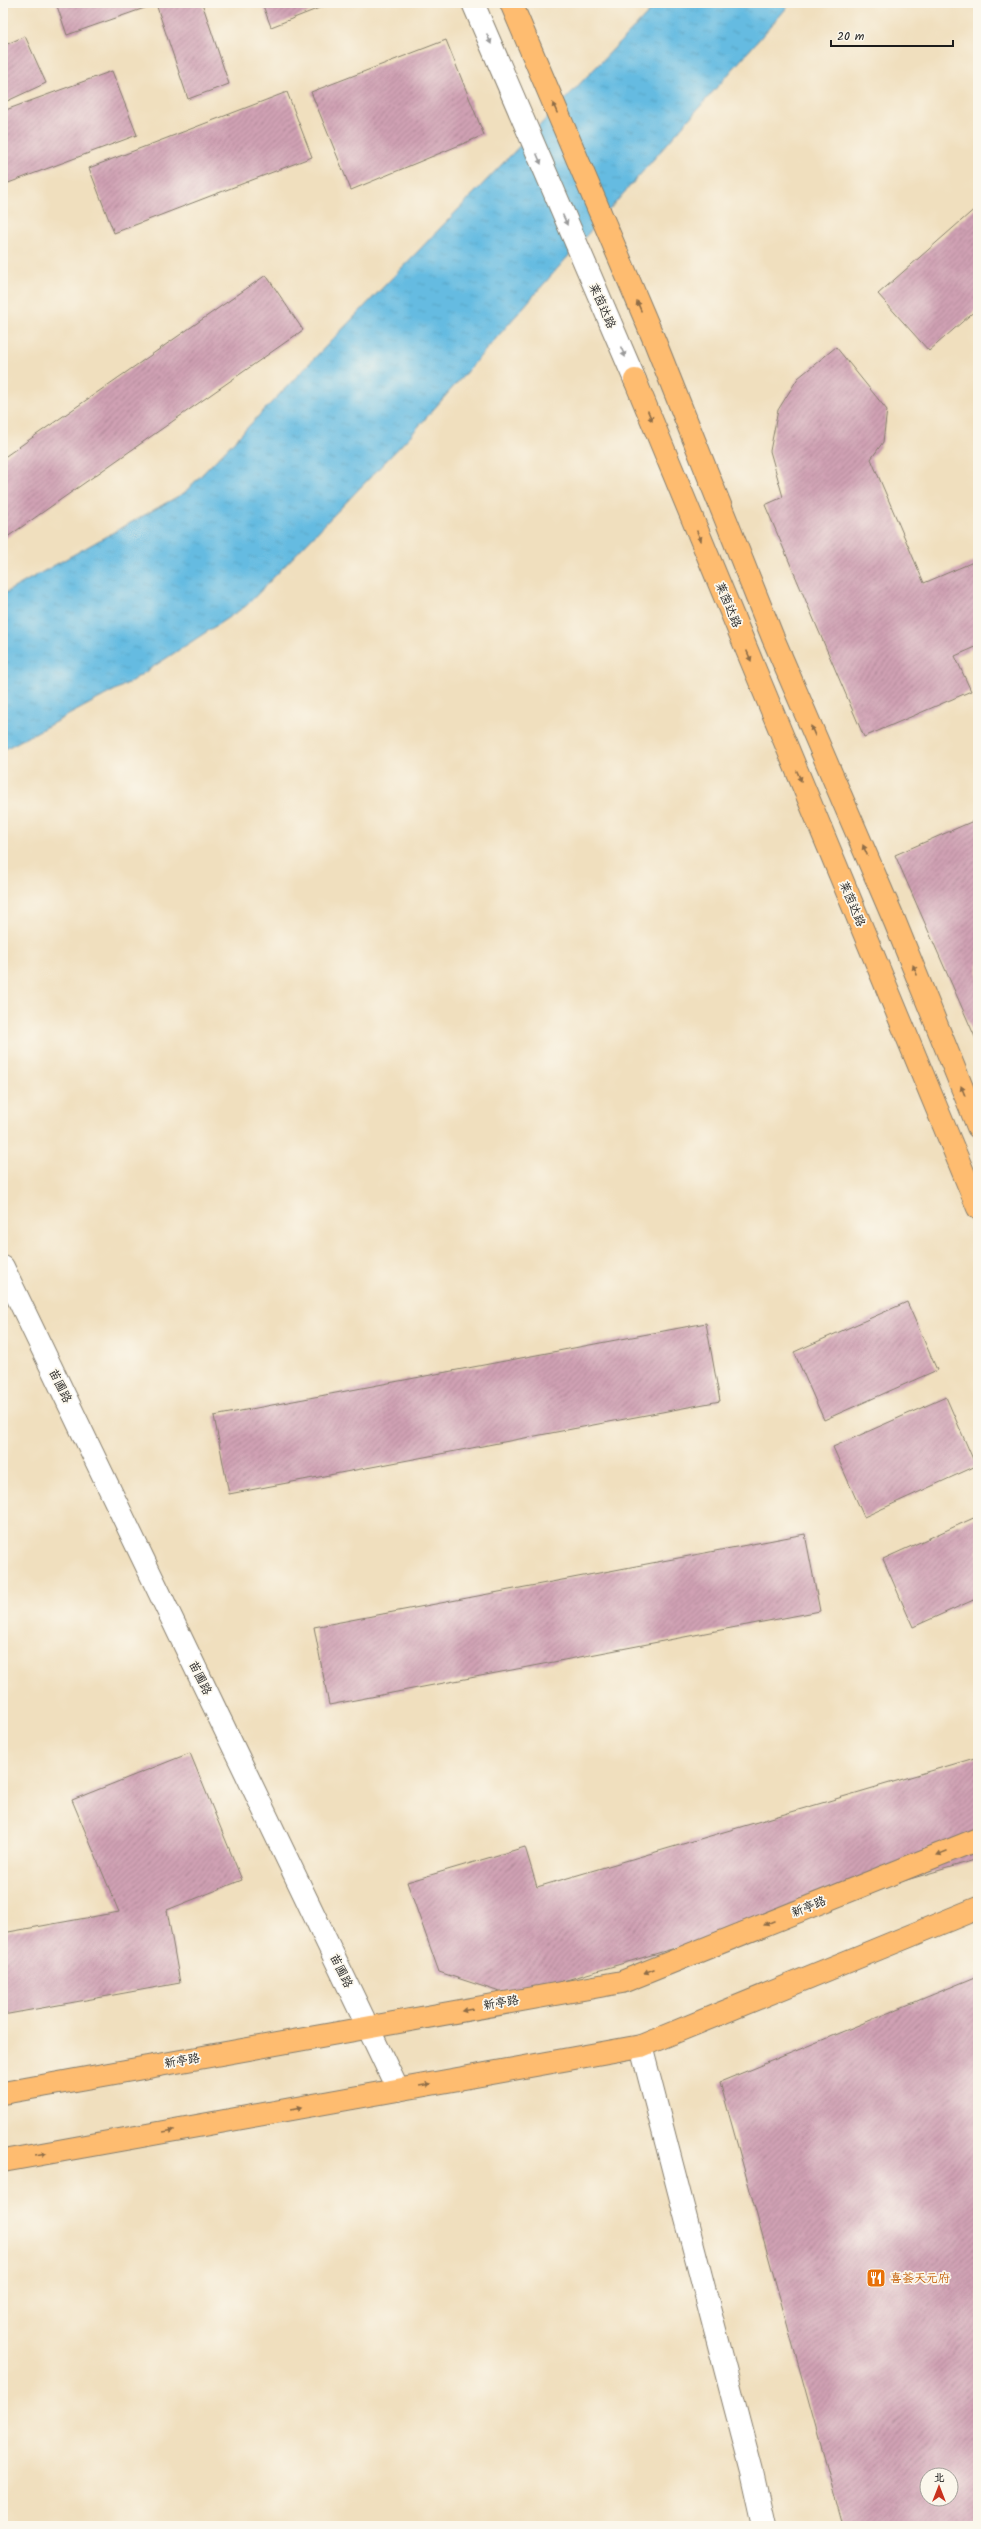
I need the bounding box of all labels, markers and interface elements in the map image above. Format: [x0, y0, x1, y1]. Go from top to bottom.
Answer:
scale bar [831, 22, 953, 48]
text: 20 m [837, 27, 865, 46]
one-way arrow [485, 33, 492, 45]
one-way arrow [552, 102, 558, 114]
one-way arrow [536, 153, 542, 164]
one-way arrow [562, 215, 568, 226]
street label: 莱茵达路 [584, 280, 620, 332]
one-way arrow [636, 300, 643, 312]
one-way arrow [620, 347, 626, 359]
one-way arrow [647, 410, 653, 422]
one-way arrow [697, 530, 703, 542]
street label: 莱茵达路 [710, 579, 746, 631]
one-way arrow [746, 650, 753, 662]
one-way arrow [810, 725, 816, 737]
one-way arrow [797, 771, 803, 783]
one-way arrow [861, 844, 867, 856]
street label: 莱茵达路 [834, 878, 870, 930]
one-way arrow [912, 965, 918, 976]
one-way arrow [960, 1084, 966, 1096]
street label: 苗圃路 [44, 1366, 76, 1406]
street label: 苗圃路 [184, 1658, 216, 1698]
one-way arrow [935, 1851, 947, 1857]
street label: 新亭路 [789, 1891, 829, 1923]
one-way arrow [763, 1920, 775, 1926]
street label: 苗圃路 [325, 1951, 357, 1991]
one-way arrow [642, 1969, 654, 1975]
street label: 新亭路 [482, 1991, 520, 2015]
one-way arrow [461, 2007, 473, 2013]
street label: 新亭路 [163, 2049, 201, 2073]
one-way arrow [419, 2082, 431, 2088]
one-way arrow [291, 2105, 303, 2111]
one-way arrow [163, 2128, 175, 2134]
one-way arrow [35, 2151, 47, 2157]
restaurant icon: 喜荟天元府 [865, 2267, 887, 2289]
place label: 喜荟天元府 [890, 2269, 950, 2288]
north arrow [919, 2467, 959, 2507]
text: 北 [934, 2469, 945, 2487]

